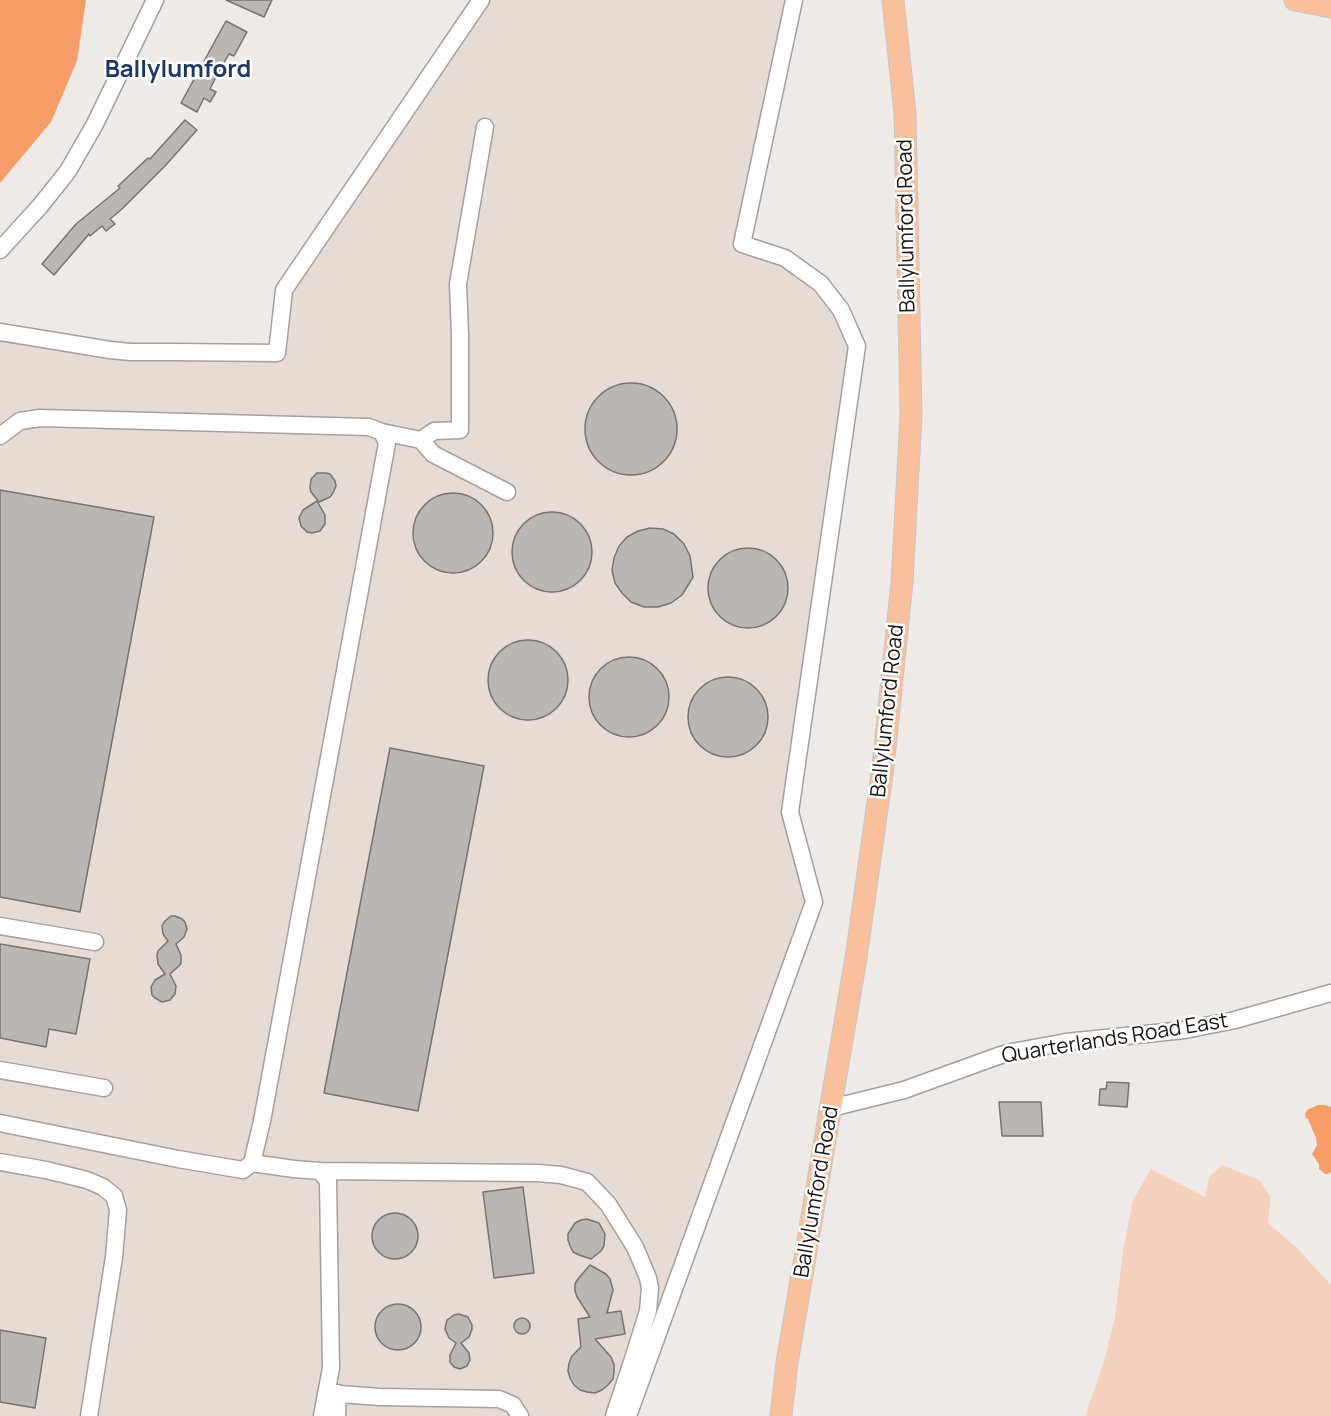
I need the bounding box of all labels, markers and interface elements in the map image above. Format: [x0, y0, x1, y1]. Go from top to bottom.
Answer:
district label: Ballylumford [105, 56, 251, 84]
street label: Ballylumford Road [893, 139, 921, 313]
street label: Ballylumford Road [866, 623, 910, 799]
street label: Quarterlands Road East [1000, 1009, 1230, 1069]
street label: Ballylumford Road [789, 1104, 845, 1280]

